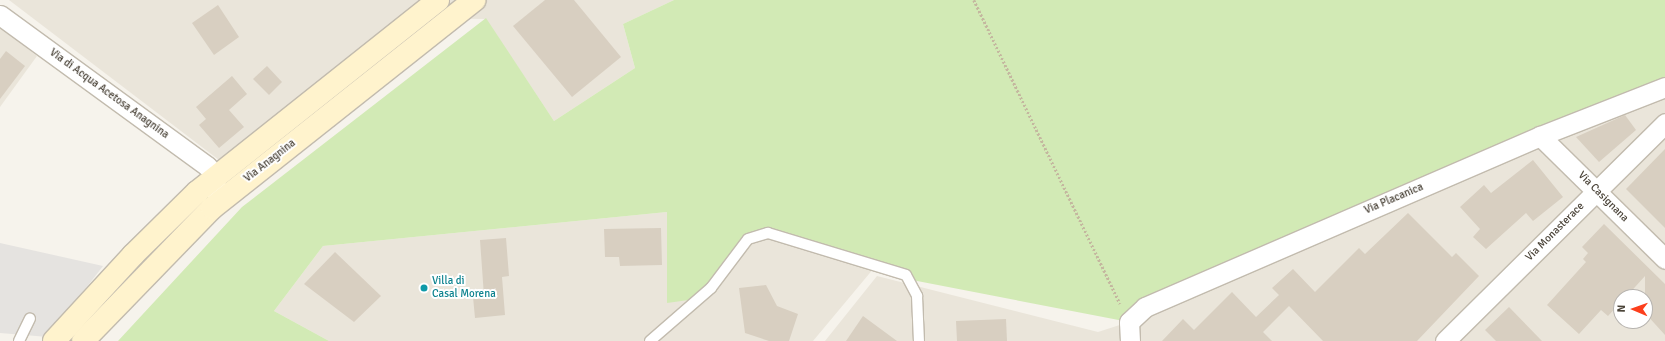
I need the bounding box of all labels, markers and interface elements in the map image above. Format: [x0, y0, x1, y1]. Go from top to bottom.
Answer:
street label: Via di Acqua Acetosa Anagnina [47, 46, 171, 142]
street label: Via Anagnina [242, 137, 298, 185]
street label: Via Casignana [1575, 169, 1631, 225]
street label: Via Placanica [1363, 181, 1425, 217]
street label: Via Monasterace [1523, 200, 1587, 264]
place label: Villa di Casal Morena [432, 275, 496, 301]
marker: Villa di Casal Morena [419, 283, 429, 293]
north arrow [1613, 289, 1653, 329]
text: N [1615, 305, 1628, 313]

